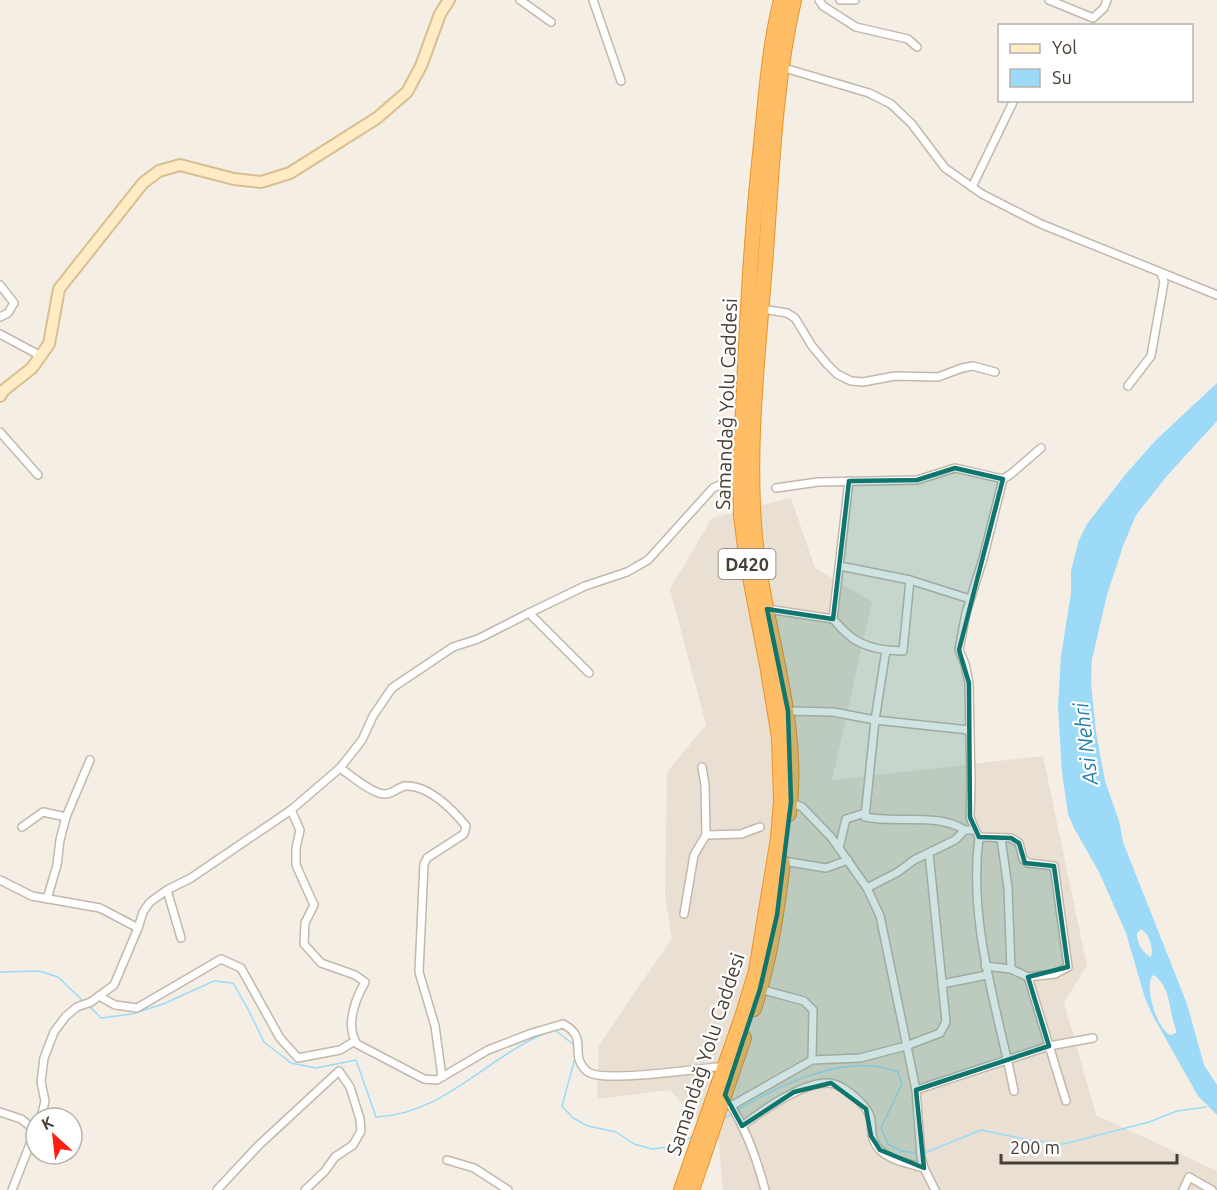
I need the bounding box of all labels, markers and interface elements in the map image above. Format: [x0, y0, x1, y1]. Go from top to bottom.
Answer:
legend [998, 24, 1193, 102]
text: Yol [1052, 37, 1077, 57]
text: Su [1052, 67, 1072, 87]
street label: Samandağ Yolu Caddesi [711, 298, 741, 510]
road number: D420 [718, 549, 776, 579]
water label: Asi Nehri [1068, 701, 1102, 787]
street label: Samandağ Yolu Caddesi [661, 950, 749, 1158]
north arrow [24, 1106, 84, 1166]
text: K [38, 1112, 56, 1133]
scale bar [1001, 1127, 1176, 1165]
text: 200 m [1010, 1137, 1060, 1157]

